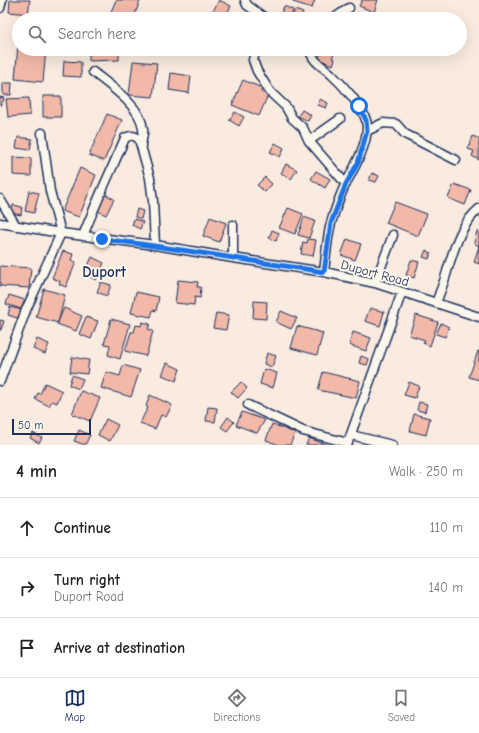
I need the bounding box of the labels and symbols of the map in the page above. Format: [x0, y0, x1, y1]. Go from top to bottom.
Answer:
route start [350, 97, 368, 115]
route end [93, 230, 111, 248]
street label: Duport Road [339, 257, 411, 289]
district label: Duport [82, 263, 127, 281]
scale bar [12, 417, 91, 436]

